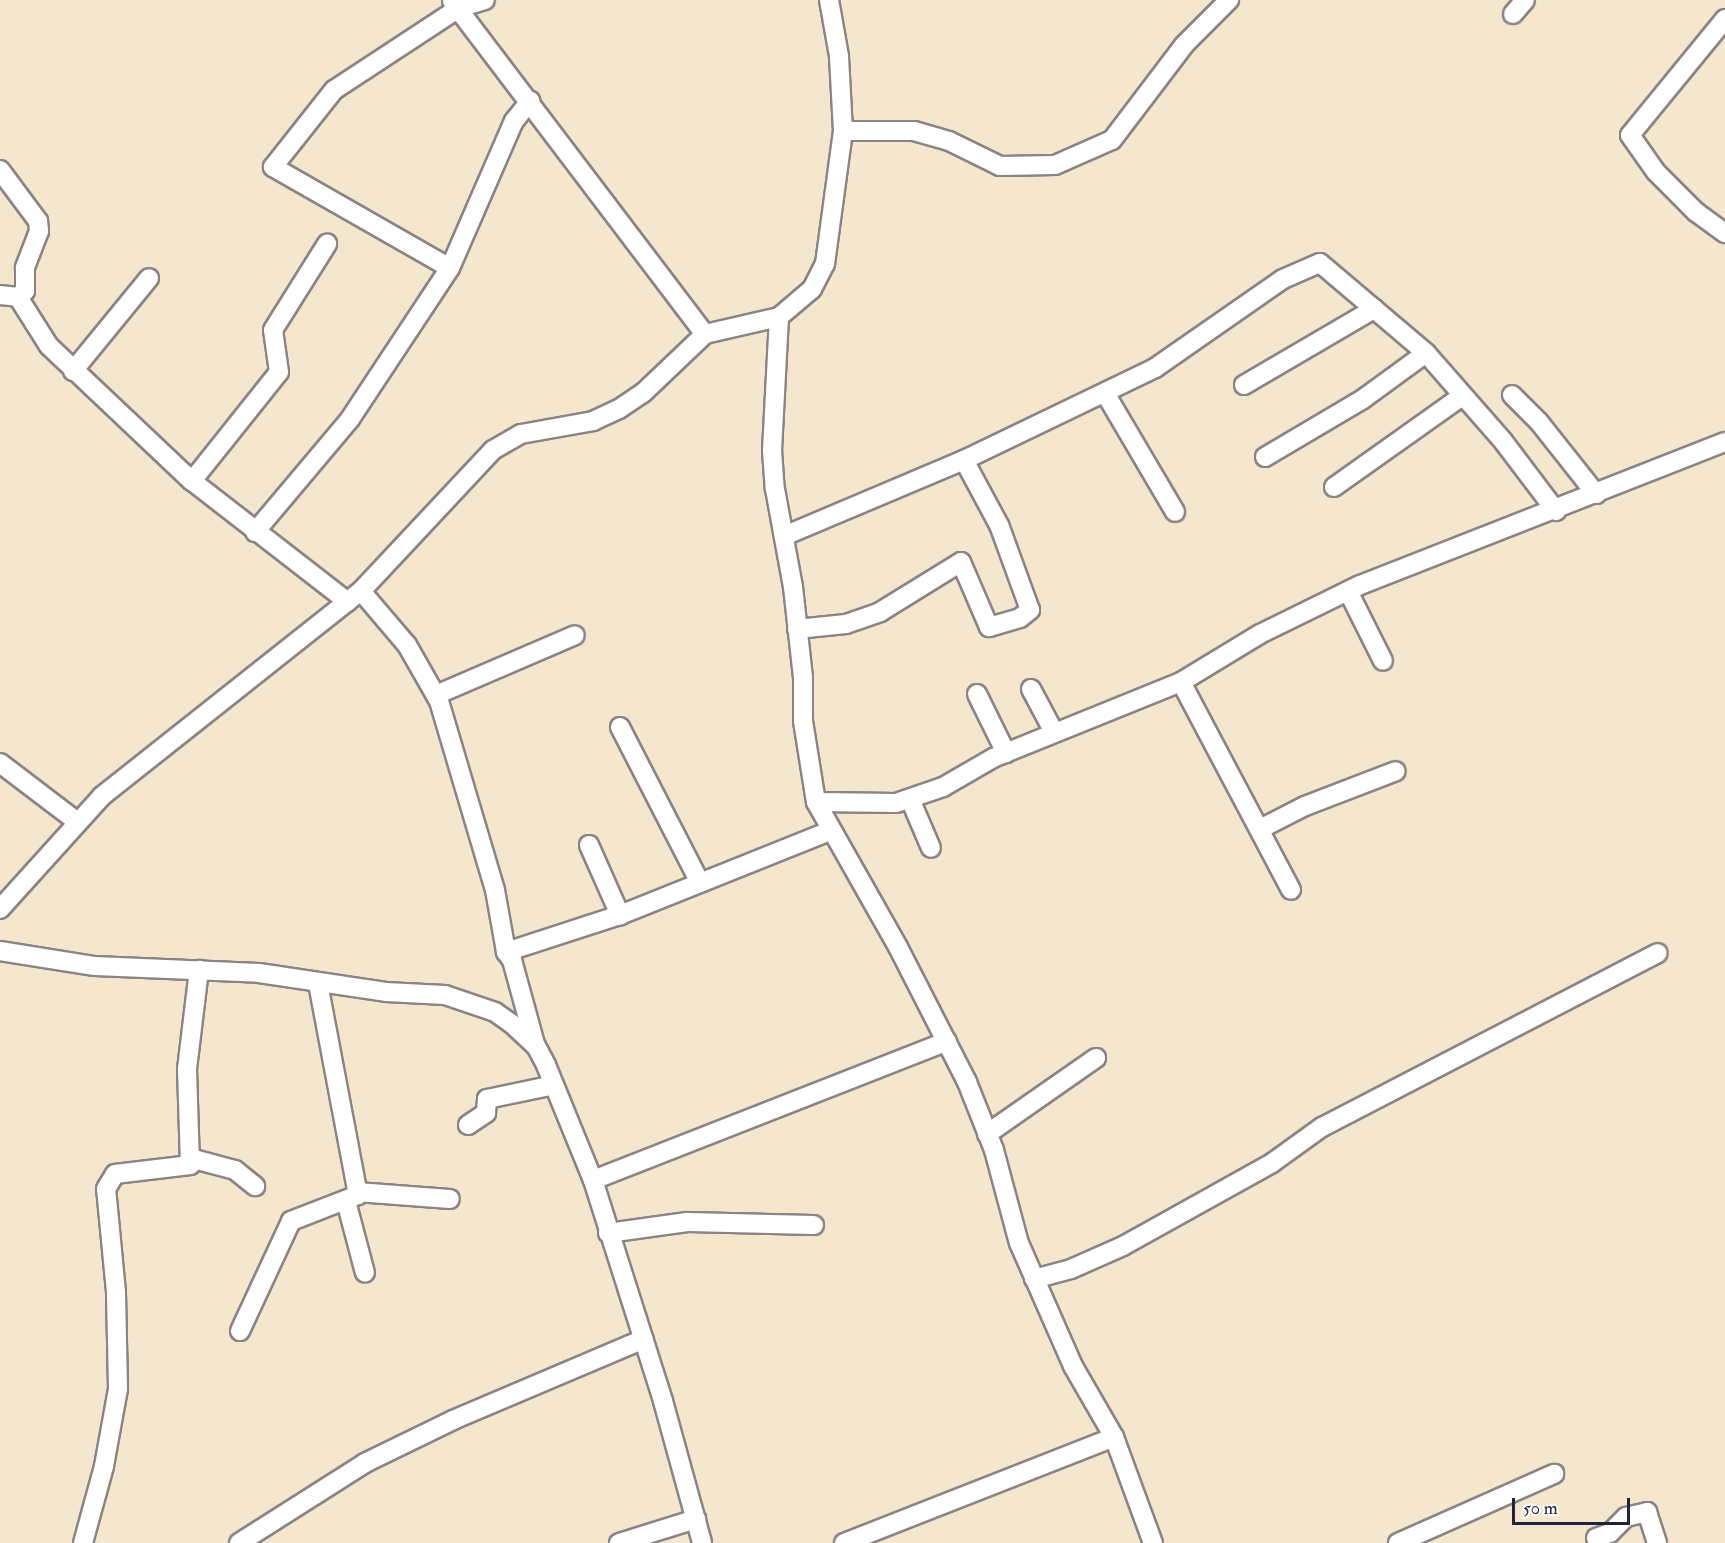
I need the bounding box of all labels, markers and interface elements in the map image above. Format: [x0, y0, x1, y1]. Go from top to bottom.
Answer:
scale bar [1515, 1486, 1634, 1524]
text: 50 m [1523, 1497, 1558, 1520]

